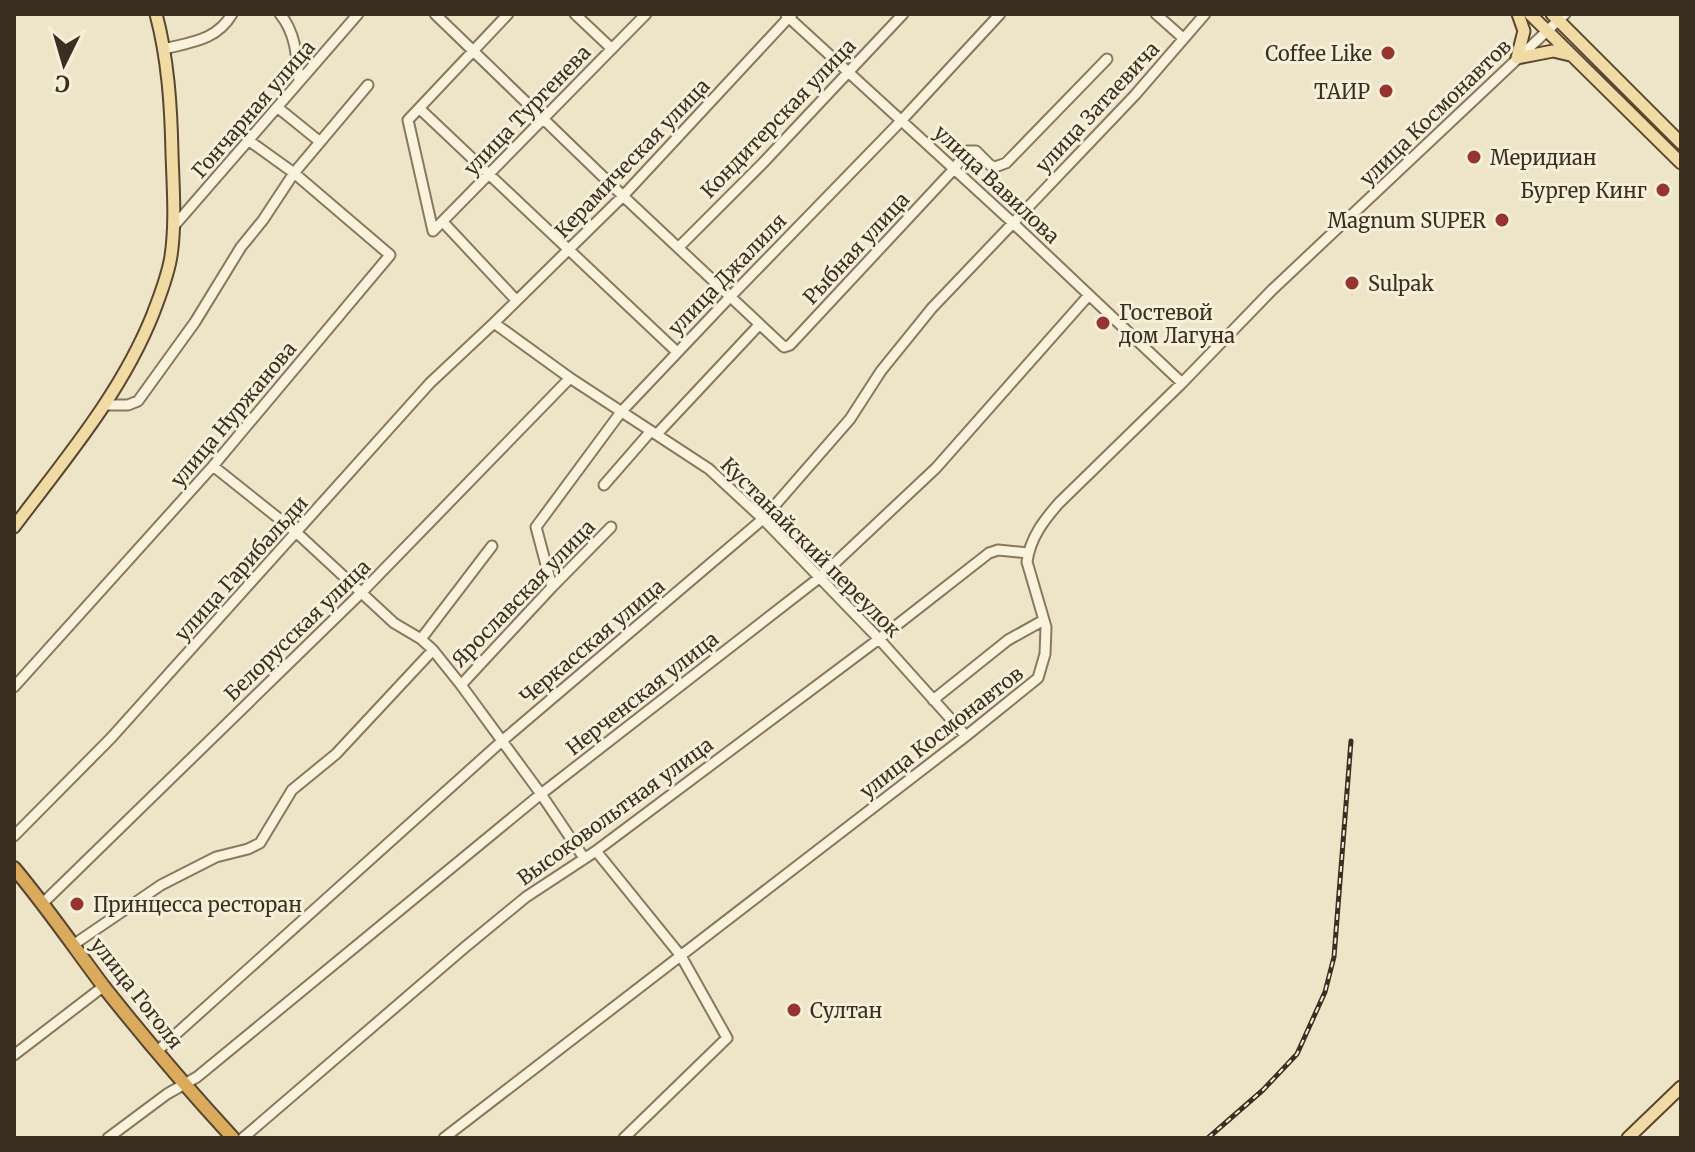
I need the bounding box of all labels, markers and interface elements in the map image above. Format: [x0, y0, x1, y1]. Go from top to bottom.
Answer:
north arrow [24, 24, 104, 104]
street label: Кондитерская улица [695, 33, 861, 203]
street label: улица Космонавтов [1354, 33, 1516, 191]
street label: Гончарная улица [186, 35, 320, 183]
street label: улица Затаевича [1030, 36, 1164, 178]
street label: улица Тургенева [458, 39, 596, 180]
place label: Coffee Like [1265, 41, 1372, 66]
marker: Coffee Like [1379, 44, 1397, 62]
text: С [54, 69, 71, 99]
street label: Керамическая улица [549, 73, 715, 243]
place label: ТАИР [1314, 79, 1370, 104]
marker: ТАИР [1377, 82, 1395, 100]
street label: улица Вавилова [929, 119, 1065, 249]
place label: Меридиан [1490, 145, 1597, 170]
marker: Меридиан [1465, 148, 1483, 166]
place label: Бургер Кинг [1520, 178, 1647, 203]
marker: Бургер Кинг [1654, 181, 1672, 199]
street label: Рыбная улица [798, 187, 914, 309]
street label: улица Джалиля [663, 208, 791, 340]
place label: Magnum SUPER [1327, 208, 1486, 233]
marker: Magnum SUPER [1493, 211, 1511, 229]
place label: Sulpak [1368, 271, 1434, 296]
marker: Sulpak [1343, 274, 1361, 292]
place label: Гостевой дом Лагуна [1118, 300, 1235, 348]
marker: Гостевой дом Лагуна [1094, 314, 1112, 332]
street label: улица Нуржанова [165, 336, 301, 492]
street label: Кустанайский переулок [716, 452, 906, 642]
street label: улица Гарибальди [169, 490, 313, 646]
street label: Ярославская улица [446, 514, 600, 672]
street label: Белорусская улица [219, 554, 375, 706]
street label: Черкасская улица [515, 573, 670, 709]
street label: Нерченская улица [561, 626, 723, 760]
street label: улица Космонавтов [854, 660, 1028, 804]
street label: Высоковольтная улица [512, 731, 718, 890]
place label: Принцесса ресторан [93, 892, 302, 917]
marker: Принцесса ресторан [68, 895, 86, 913]
street label: улица Гоголя [86, 932, 188, 1054]
place label: Султан [810, 998, 882, 1023]
marker: Султан [785, 1001, 803, 1019]

